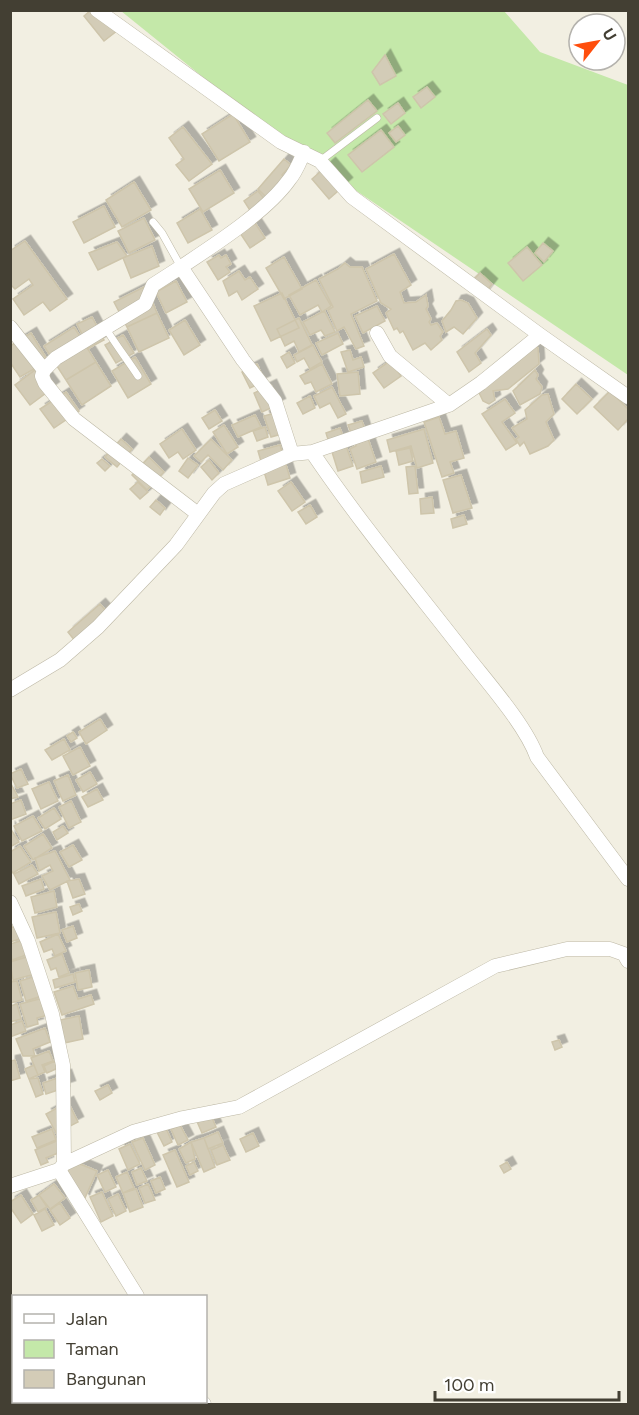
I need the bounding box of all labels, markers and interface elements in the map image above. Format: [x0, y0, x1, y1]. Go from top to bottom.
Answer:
north arrow [567, 12, 627, 72]
text: U [598, 25, 620, 44]
legend [12, 1295, 207, 1403]
text: Jalan [66, 1308, 108, 1330]
text: Taman [66, 1338, 119, 1360]
scale bar [435, 1364, 620, 1402]
text: Bangunan [66, 1368, 146, 1390]
text: 100 m [444, 1374, 494, 1396]

